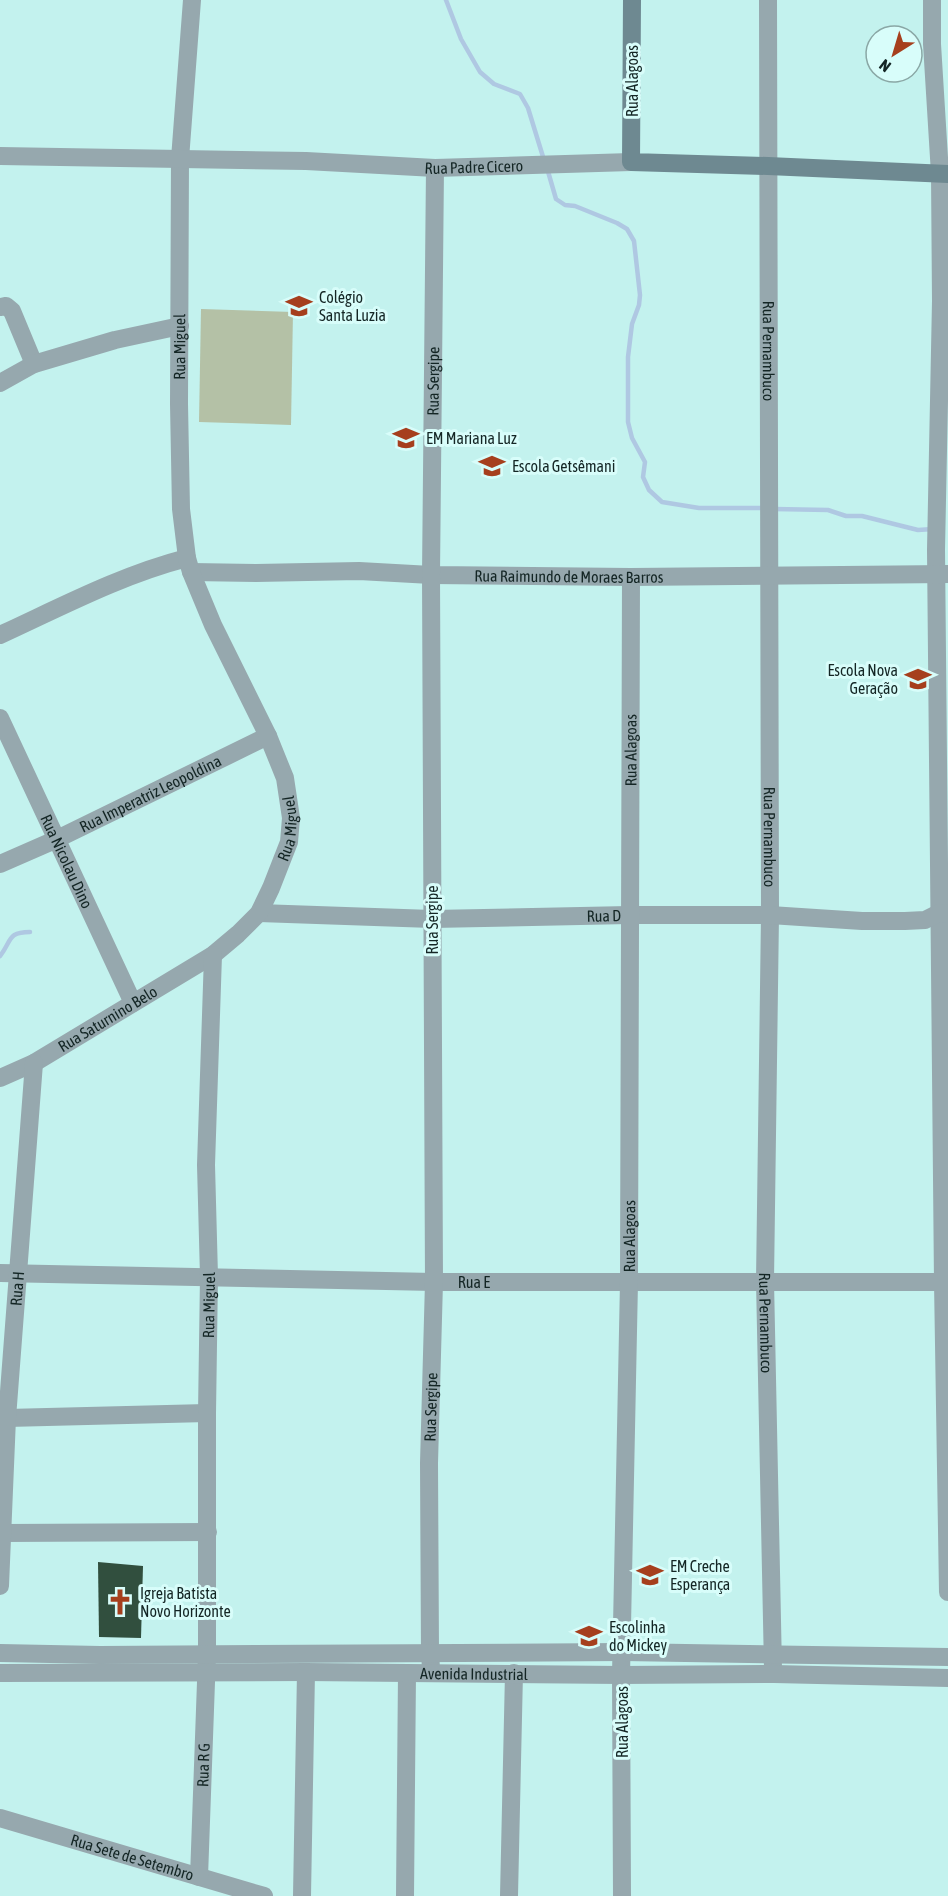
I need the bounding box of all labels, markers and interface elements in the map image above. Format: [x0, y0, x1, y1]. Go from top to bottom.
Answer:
north arrow [864, 24, 924, 84]
street label: Rua Alagoas [623, 45, 642, 117]
text: N [876, 56, 894, 76]
street label: Rua Padre Cicero [424, 156, 523, 177]
place label: Colégio Santa Luzia [319, 288, 386, 324]
school or university icon: Colégio Santa Luzia [284, 291, 314, 321]
street label: Rua Pernambuco [760, 301, 778, 401]
street label: Rua Miguel [170, 313, 189, 380]
street label: Rua Sergipe [424, 346, 443, 416]
school or university icon: EM Mariana Luz [391, 423, 421, 453]
place label: EM Mariana Luz [426, 429, 517, 447]
school or university icon: Escola Getsêmani [477, 451, 507, 481]
place label: Escola Getsêmani [512, 457, 615, 475]
street label: Rua Raimundo de Moraes Barros [474, 566, 664, 586]
place label: Escola Nova Geração [828, 661, 898, 698]
school or university icon: Escola Nova Geração [903, 664, 933, 694]
street label: Rua Alagoas [621, 714, 641, 786]
street label: Rua Imperatriz Leopoldina [76, 751, 224, 836]
street label: Rua Pernambuco [761, 787, 779, 887]
street label: Rua Miguel [273, 794, 301, 864]
street label: Rua Nicolau Dino [37, 811, 96, 911]
street label: Rua Sergipe [423, 886, 442, 955]
street label: Rua D [586, 906, 621, 925]
street label: Rua Saturnino Belo [55, 982, 160, 1055]
street label: Rua Alagoas [620, 1200, 639, 1272]
street label: Rua H [7, 1271, 27, 1307]
street label: Rua Miguel [199, 1271, 219, 1338]
street label: Rua E [458, 1273, 490, 1291]
street label: Rua Pernambuco [756, 1273, 776, 1373]
street label: Rua Sergipe [421, 1372, 441, 1442]
place label: EM Creche Esperança [670, 1557, 730, 1594]
school or university icon: EM Creche Esperança [635, 1560, 665, 1590]
place label: Igreja Batista Novo Horizonte [140, 1584, 231, 1620]
church icon: Igreja Batista Novo Horizonte [105, 1587, 135, 1617]
place label: Escolinha do Mickey [609, 1618, 667, 1655]
school or university icon: Escolinha do Mickey [574, 1621, 604, 1651]
street label: Avenida Industrial [420, 1664, 529, 1683]
street label: Rua Alagoas [613, 1686, 632, 1758]
street label: Rua R G [193, 1743, 213, 1787]
street label: Rua Sete de Setembro [69, 1830, 196, 1884]

